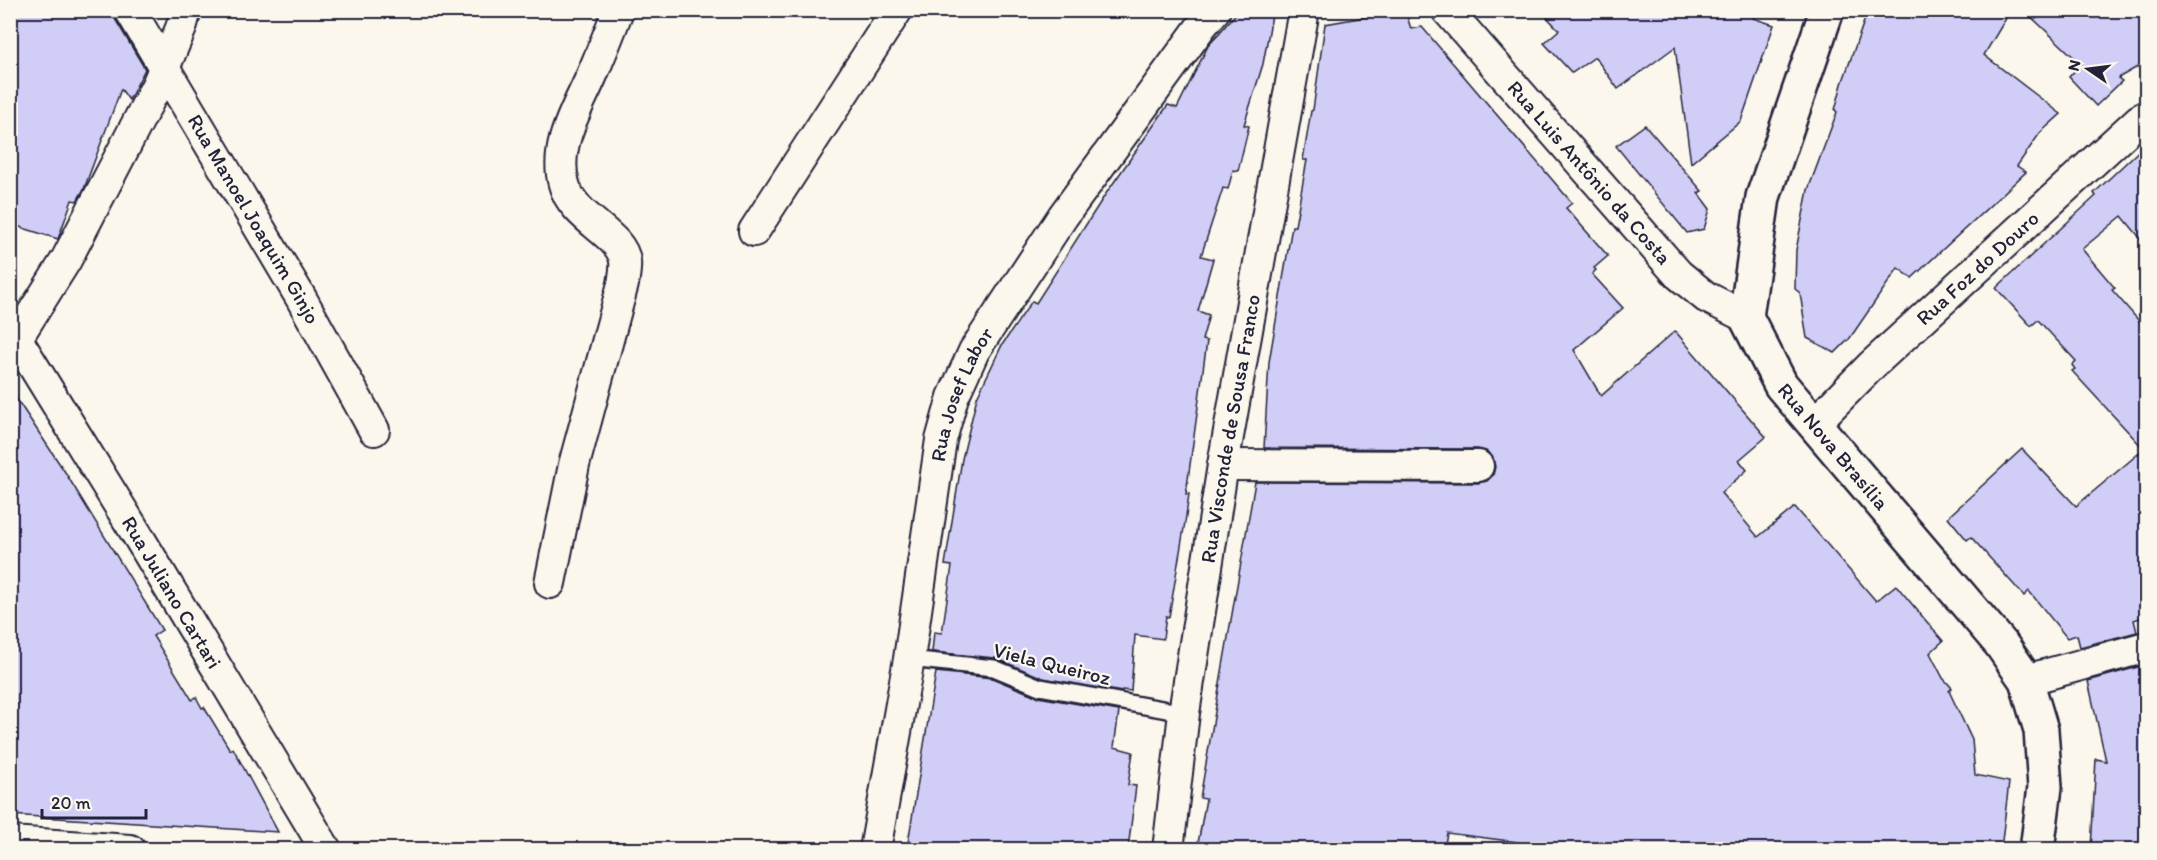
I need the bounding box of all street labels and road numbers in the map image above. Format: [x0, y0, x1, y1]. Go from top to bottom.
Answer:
street label: Rua Luis Antônio da Costa [1502, 75, 1677, 269]
street label: Rua Manoel Joaquim Ginjo [183, 109, 326, 328]
street label: Rua Foz do Douro [1911, 205, 2044, 330]
street label: Rua Visconde de Sousa Franco [1195, 292, 1265, 565]
street label: Rua Josef Labor [925, 322, 999, 463]
street label: Rua Nova Brasília [1773, 378, 1895, 515]
street label: Rua Juliano Cartari [117, 511, 227, 673]
street label: Viela Queiroz [991, 637, 1114, 690]

